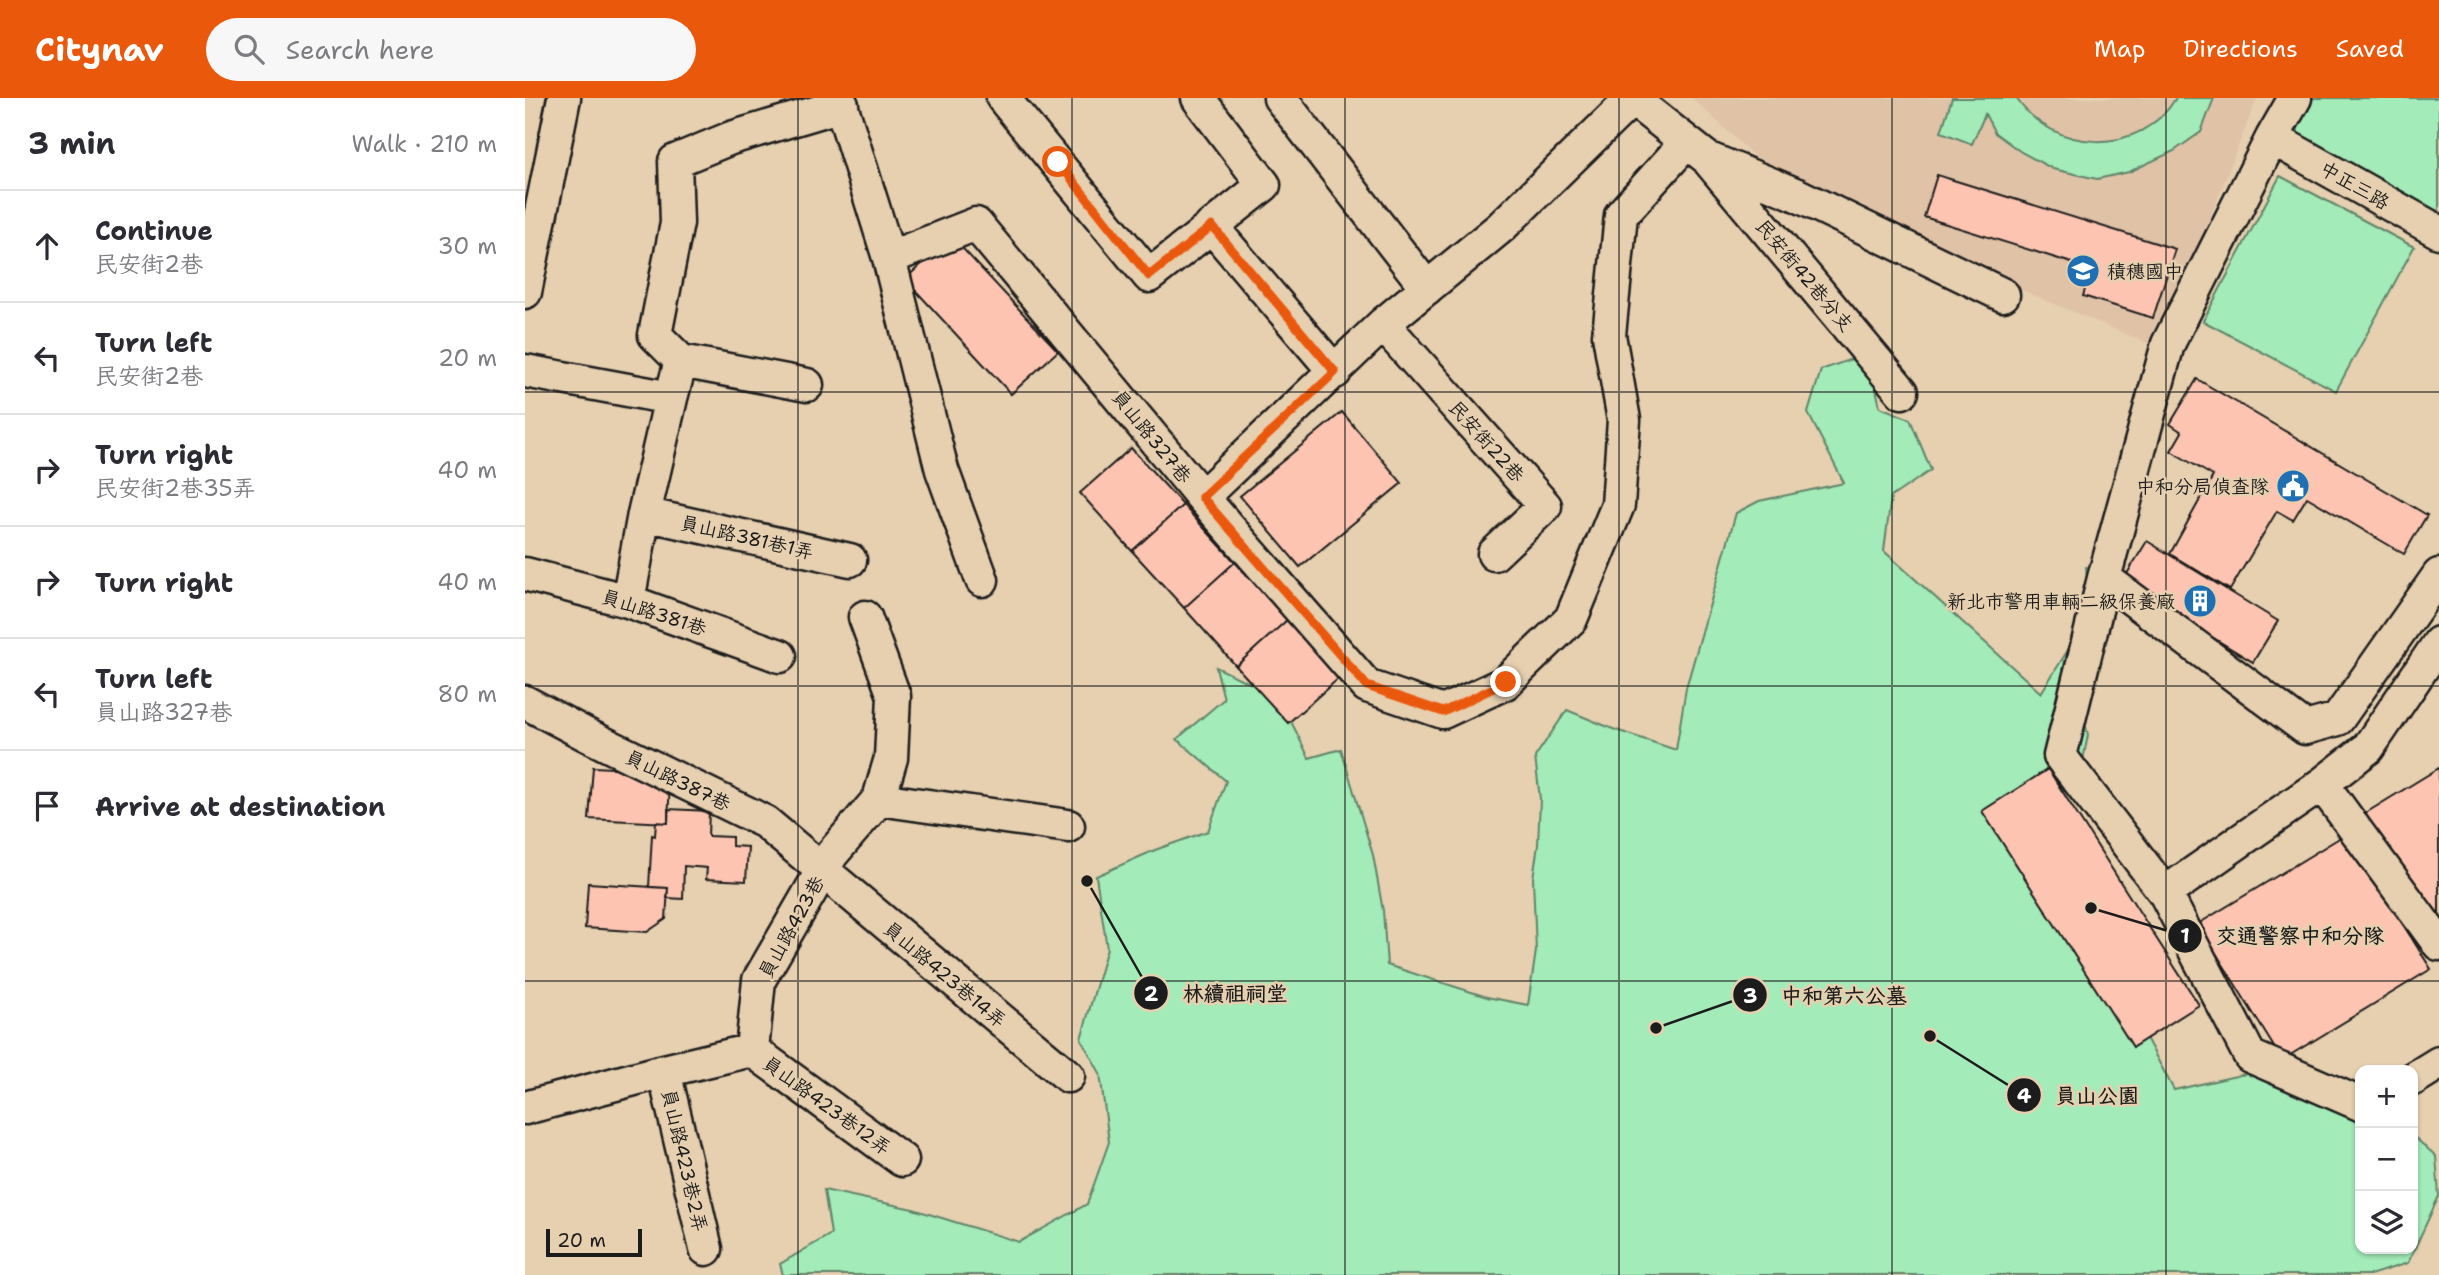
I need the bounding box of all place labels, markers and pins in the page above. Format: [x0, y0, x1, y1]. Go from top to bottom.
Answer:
school or university icon: 積穗國中 [2064, 252, 2102, 290]
place label: 積穗國中 [2107, 259, 2183, 284]
public building icon: 中和分局偵查隊 [2274, 467, 2312, 505]
place label: 中和分局偵查隊 [2136, 474, 2269, 499]
building icon: 新北市警用車輛二級保養廠 [2181, 582, 2219, 620]
place label: 新北市警用車輛二級保養廠 [1947, 589, 2175, 614]
callout: 交通警察中和分隊 [2167, 915, 2398, 957]
callout: 林續祖祠堂 [1134, 972, 1302, 1014]
callout: 中和第六公墓 [1732, 974, 1921, 1016]
callout: 員山公園 [2006, 1074, 2153, 1116]

